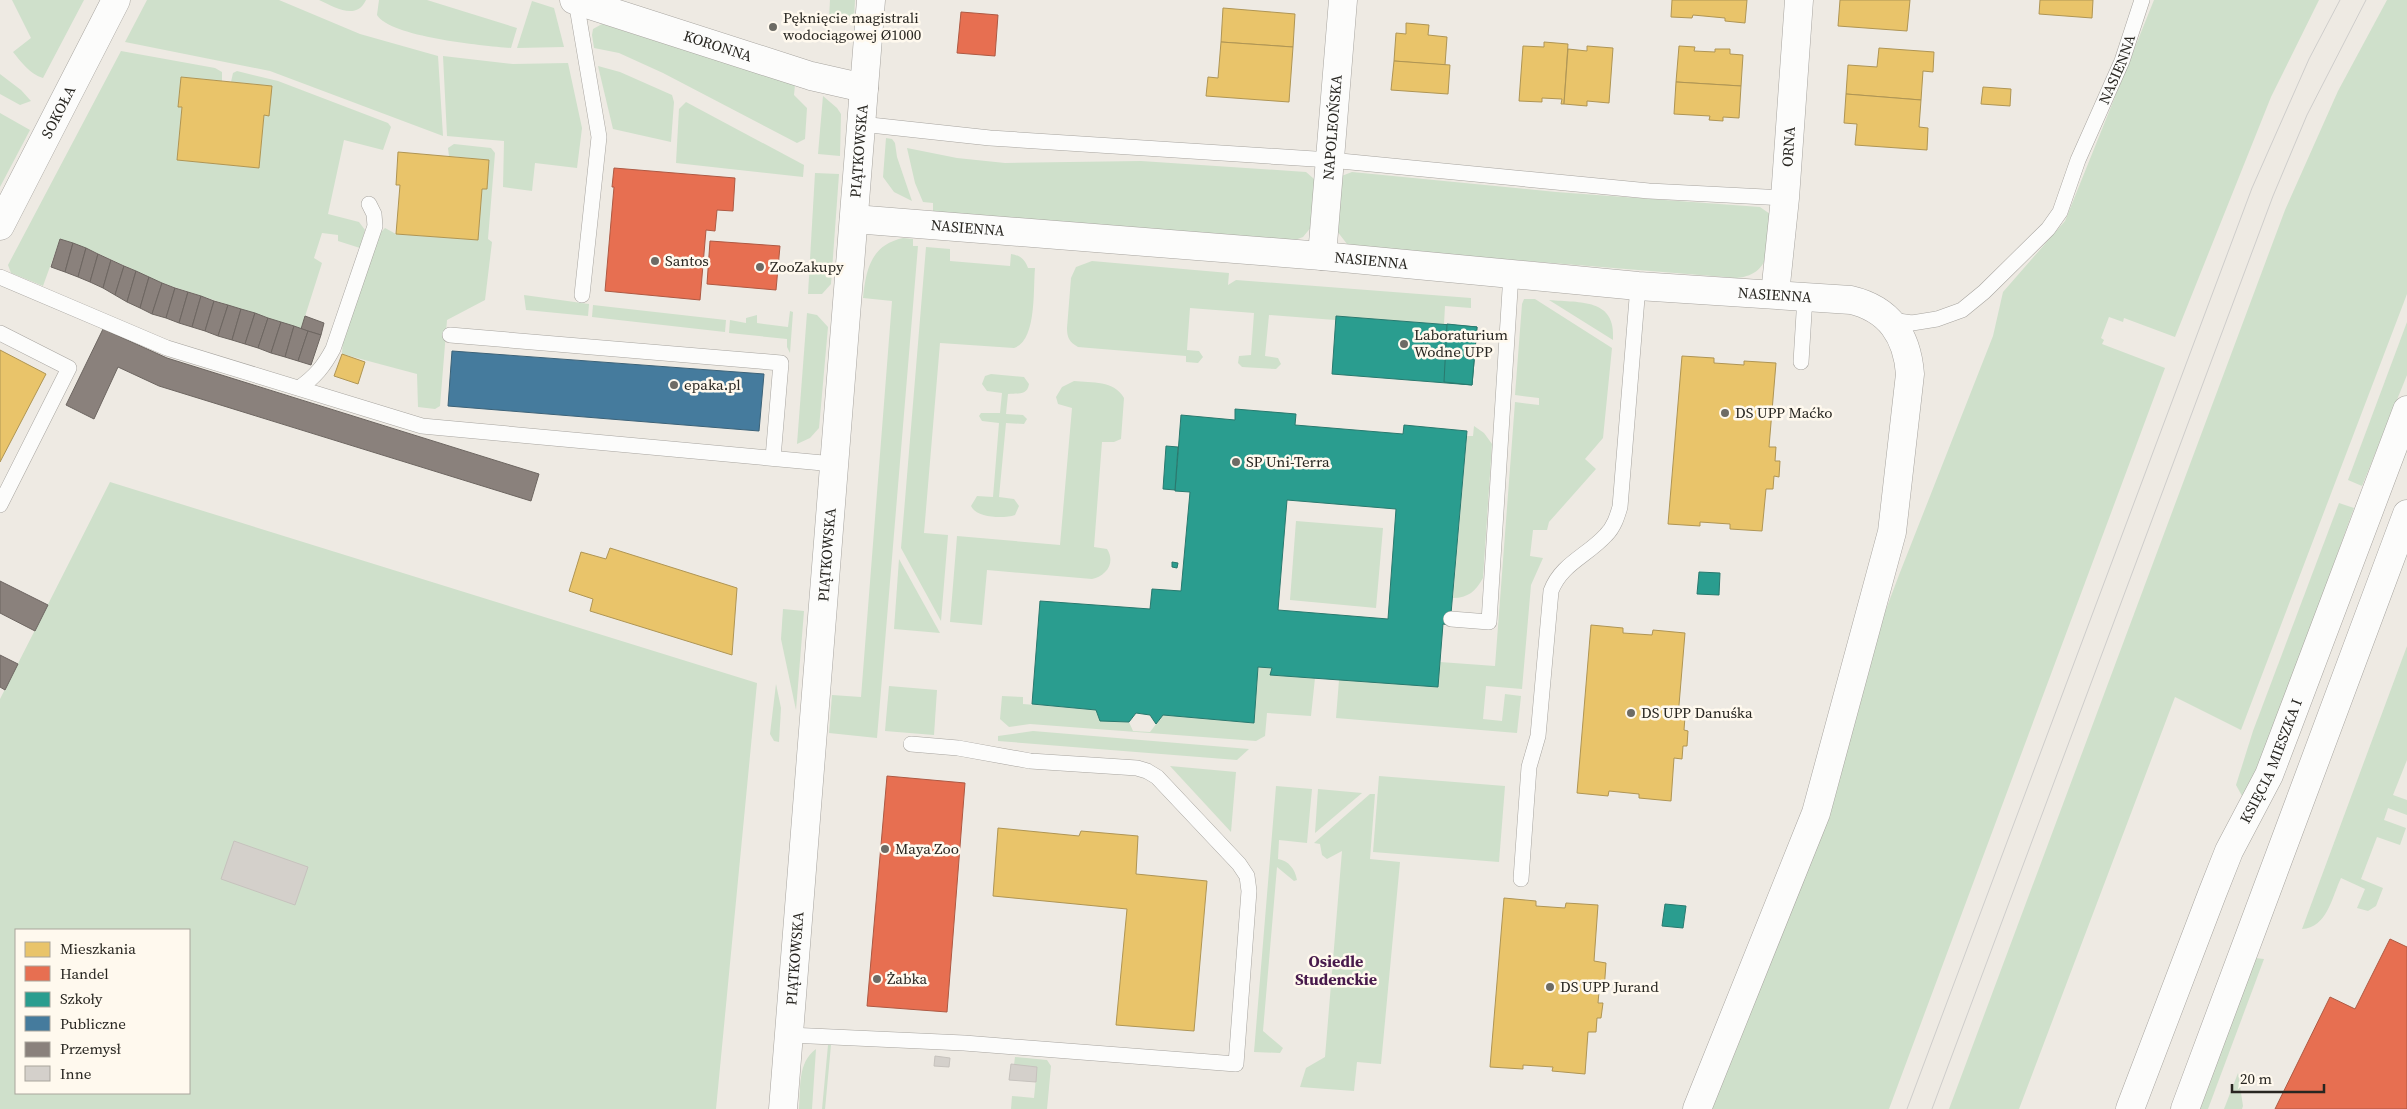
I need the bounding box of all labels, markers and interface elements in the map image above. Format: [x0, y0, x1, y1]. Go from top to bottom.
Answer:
place label: Pęknięcie magistrali wodociągowej Ø1000 [783, 7, 921, 45]
marker: Pęknięcie magistrali wodociągowej Ø1000 [767, 21, 779, 33]
street label: KORONNA [681, 25, 755, 66]
street label: NASIENNA [2093, 32, 2140, 108]
street label: NAPOLEOŃSKA [1317, 74, 1347, 181]
street label: SOKOŁA [36, 82, 80, 142]
street label: PIĄTKOWSKA [844, 103, 873, 199]
street label: ORNA [1776, 126, 1800, 168]
street label: NASIENNA [930, 214, 1005, 241]
street label: NASIENNA [1334, 246, 1409, 274]
place label: Santos [665, 250, 709, 271]
marker: Santos [649, 255, 661, 267]
place label: ZooZakupy [770, 256, 844, 277]
marker: ZooZakupy [754, 261, 766, 273]
street label: NASIENNA [1737, 282, 1812, 307]
place label: Laboraturium Wodne UPP [1414, 324, 1508, 362]
marker: Laboraturium Wodne UPP [1398, 338, 1410, 350]
place label: epaka.pl [684, 374, 741, 395]
marker: epaka.pl [668, 379, 680, 391]
place label: DS UPP Maćko [1735, 402, 1833, 423]
marker: DS UPP Maćko [1719, 407, 1731, 419]
place label: SP Uni-Terra [1246, 451, 1330, 472]
marker: SP Uni-Terra [1230, 456, 1242, 468]
street label: PIĄTKOWSKA [812, 507, 841, 602]
street label: KSIĘCIA MIESZKA I [2234, 696, 2307, 827]
place label: DS UPP Danuśka [1641, 702, 1753, 723]
marker: DS UPP Danuśka [1625, 707, 1637, 719]
place label: Maya Zoo [895, 838, 959, 859]
marker: Maya Zoo [879, 843, 891, 855]
street label: PIĄTKOWSKA [780, 911, 809, 1006]
legend [15, 929, 190, 1094]
text: Mieszkania [60, 938, 136, 959]
district label: Osiedle Studenckie [1295, 950, 1377, 990]
text: Handel [60, 963, 109, 984]
place label: Żabka [887, 968, 928, 989]
marker: Żabka [871, 973, 883, 985]
place label: DS UPP Jurand [1560, 976, 1659, 997]
marker: DS UPP Jurand [1544, 981, 1556, 993]
text: Szkoły [60, 988, 103, 1009]
text: Publiczne [60, 1013, 126, 1034]
text: Przemysł [60, 1038, 121, 1059]
scale bar [2232, 1062, 2324, 1094]
text: Inne [60, 1063, 92, 1084]
text: 20 m [2240, 1068, 2272, 1089]

